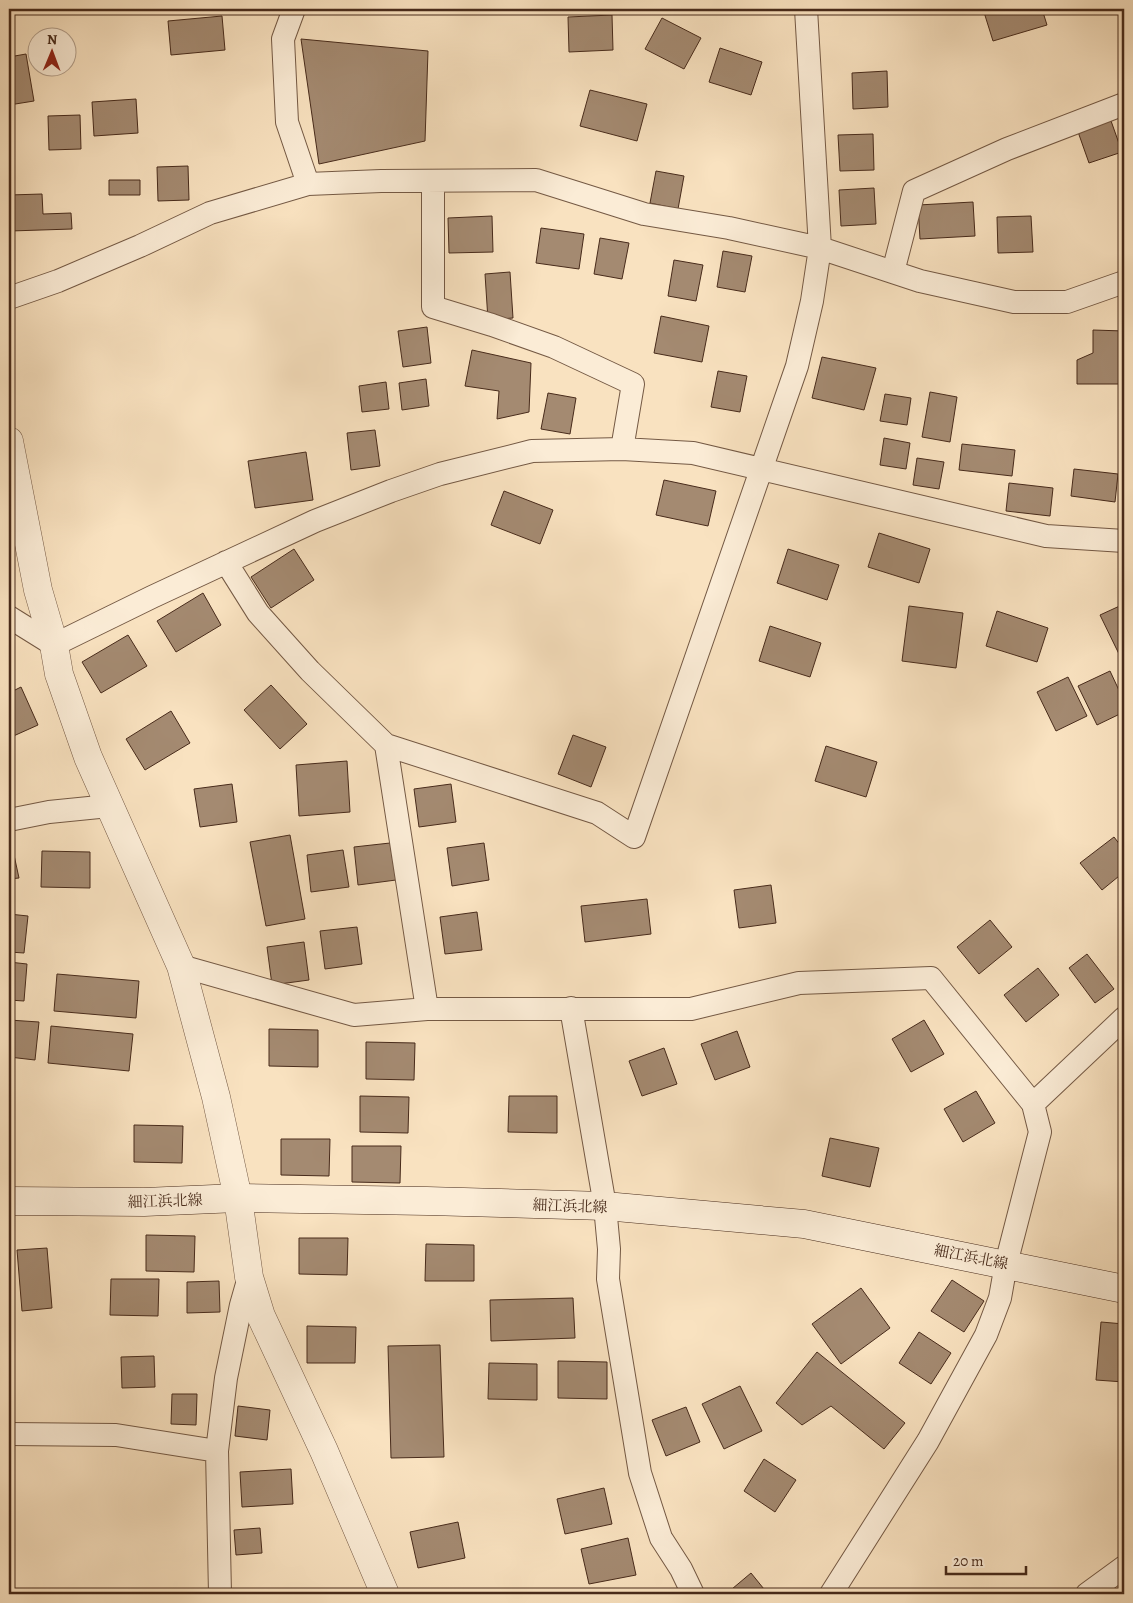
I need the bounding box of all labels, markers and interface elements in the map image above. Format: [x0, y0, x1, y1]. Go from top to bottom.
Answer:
north arrow [28, 28, 78, 78]
text: N [47, 30, 57, 49]
street label: 細江浜北線 [127, 1190, 203, 1212]
street label: 細江浜北線 [532, 1195, 608, 1217]
street label: 細江浜北線 [932, 1240, 1010, 1274]
scale bar [946, 1543, 1026, 1575]
text: 20 m [953, 1551, 984, 1571]

